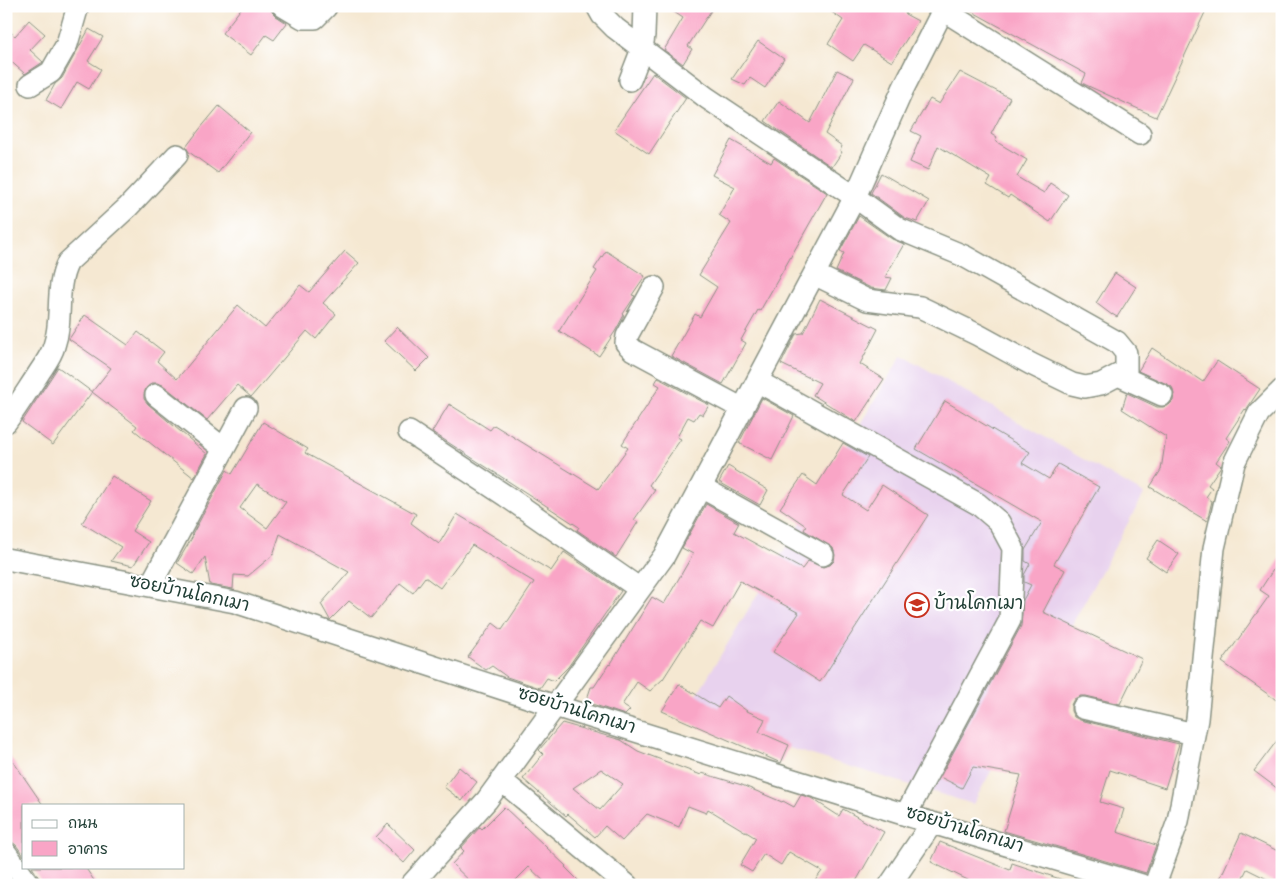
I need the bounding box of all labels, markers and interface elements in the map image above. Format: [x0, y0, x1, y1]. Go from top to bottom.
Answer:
street label: ซอยบ้านโคกเมา [127, 567, 252, 620]
place label: บ้านโคกเมา [934, 590, 1023, 618]
school or university icon: บ้านโคกเมา [904, 592, 930, 618]
street label: ซอยบ้านโคกเมา [514, 679, 639, 742]
street label: ซอยบ้านโคกเมา [902, 798, 1027, 861]
legend [22, 804, 185, 868]
text: ถนน [68, 814, 97, 836]
text: อาคาร [68, 840, 108, 862]

